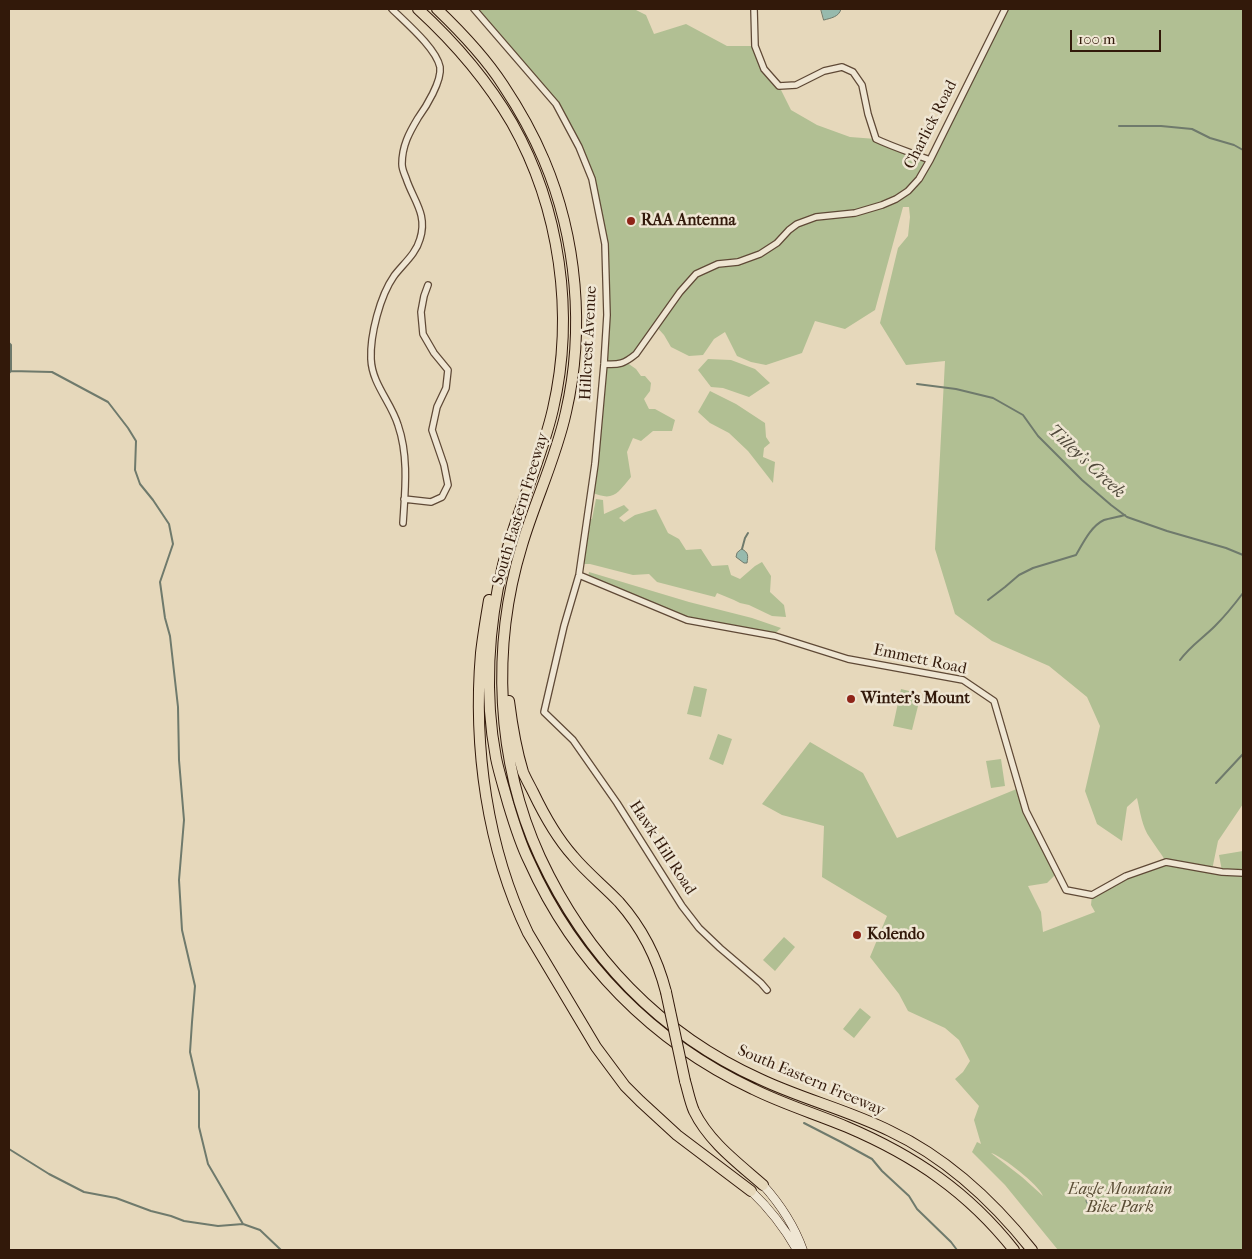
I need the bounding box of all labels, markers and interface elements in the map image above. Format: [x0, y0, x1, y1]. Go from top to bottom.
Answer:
scale bar [1072, 20, 1163, 52]
text: 100 m [1078, 30, 1116, 48]
street label: Charlick Road [900, 77, 962, 173]
place label: RAA Antenna [641, 211, 736, 231]
marker: RAA Antenna [625, 215, 637, 227]
street label: Hillcrest Avenue [576, 285, 602, 401]
water label: Tilley's Creek [1043, 421, 1129, 503]
street label: South Eastern Freeway [489, 431, 553, 587]
street label: Emmett Road [872, 641, 968, 679]
place label: Winter's Mount [861, 689, 970, 709]
marker: Winter's Mount [845, 693, 857, 705]
street label: Hawk Hill Road [624, 797, 700, 899]
place label: Kolendo [867, 925, 925, 945]
marker: Kolendo [851, 929, 863, 941]
street label: South Eastern Freeway [735, 1041, 887, 1121]
park label: Eagle Mountain Bike Park [1068, 1180, 1172, 1218]

